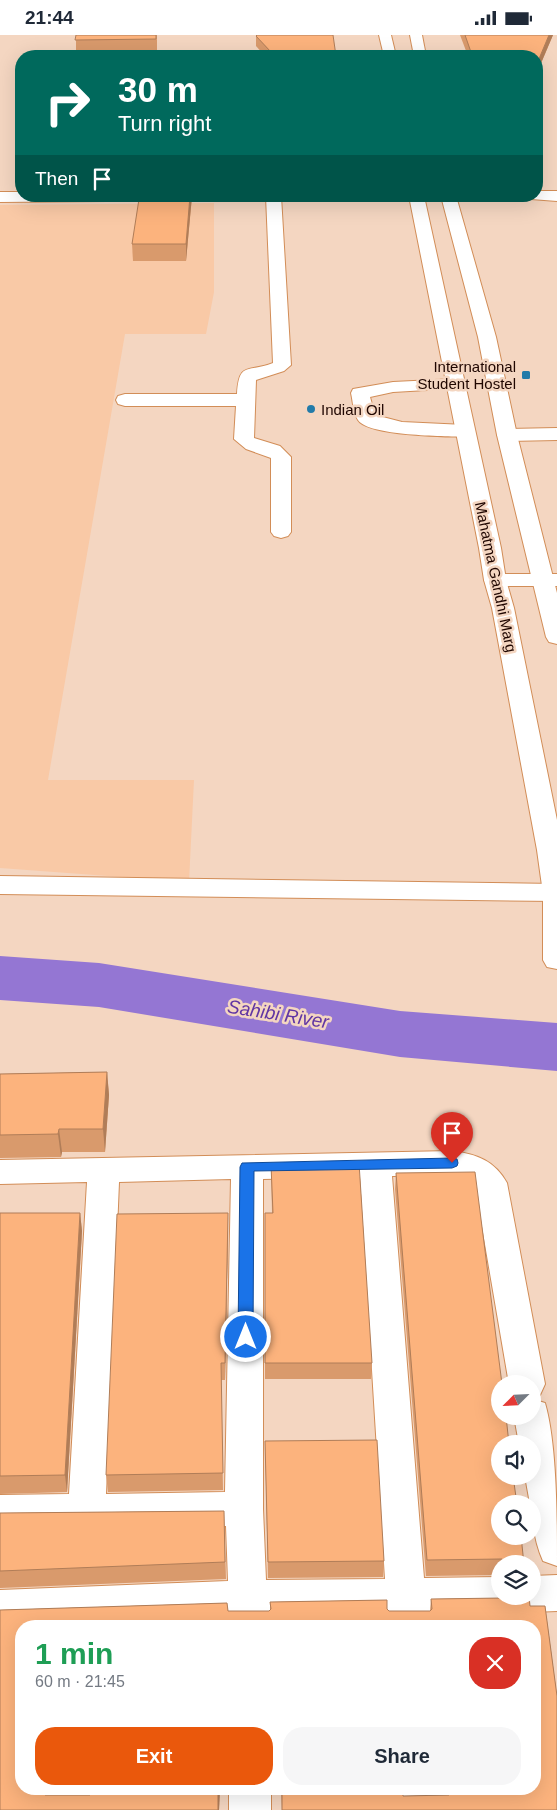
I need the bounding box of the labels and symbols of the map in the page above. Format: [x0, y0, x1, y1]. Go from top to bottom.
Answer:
place label: International Student Hostel [418, 358, 516, 392]
marker: International Student Hostel [520, 369, 532, 381]
place label: Indian Oil [321, 401, 384, 418]
marker: Indian Oil [305, 403, 317, 415]
street label: Mahatma Gandhi Marg [472, 500, 520, 654]
water label: Sahibi River [226, 996, 331, 1032]
pin [431, 1112, 473, 1163]
position arrow [219, 1310, 271, 1362]
north arrow [491, 1375, 541, 1425]

